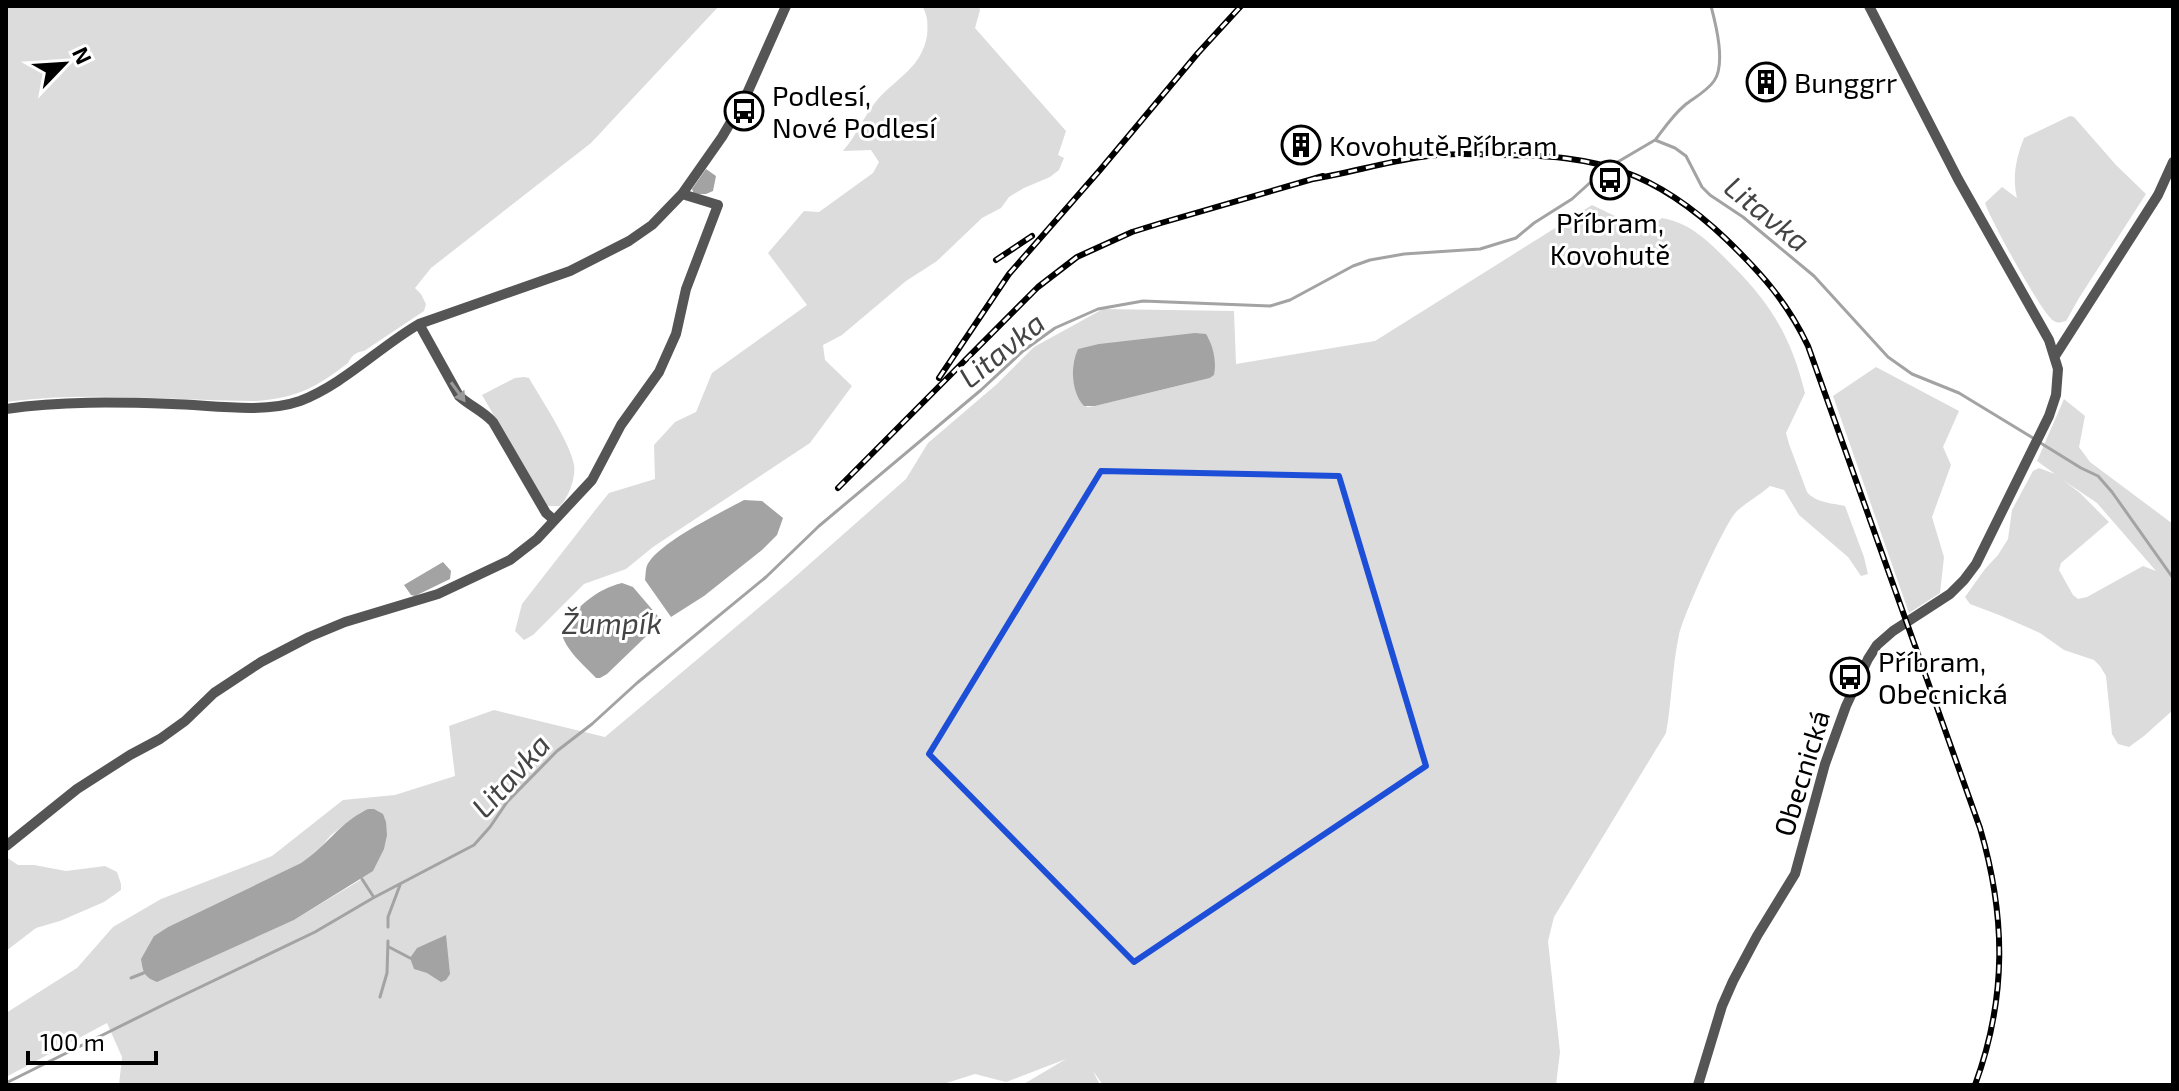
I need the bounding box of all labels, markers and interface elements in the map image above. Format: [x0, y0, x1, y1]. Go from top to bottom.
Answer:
north arrow [24, 24, 104, 104]
text: N [68, 42, 98, 68]
building icon: Bunggrr [1745, 61, 1787, 103]
place label: Bunggrr [1794, 65, 1897, 99]
place label: Podlesí, Nové Podlesí [772, 78, 937, 144]
bus stop icon: Podlesí, Nové Podlesí [723, 90, 765, 132]
building icon: Kovohutě Příbram [1280, 124, 1322, 166]
place label: Kovohutě Příbram [1329, 128, 1557, 162]
bus stop icon: Příbram, Kovohutě [1589, 159, 1631, 201]
water label: Litavka [1718, 168, 1818, 258]
place label: Příbram, Kovohutě [1550, 205, 1670, 271]
water label: Litavka [951, 304, 1051, 394]
one-way arrow [450, 381, 465, 402]
water label: Žumpík [562, 604, 662, 640]
place label: Příbram, Obecnická [1878, 644, 2008, 710]
bus stop icon: Příbram, Obecnická [1829, 656, 1871, 698]
street label: Obecnická [1766, 706, 1836, 840]
water label: Litavka [463, 726, 557, 824]
scale bar [28, 1015, 156, 1065]
text: 100 m [40, 1027, 105, 1056]

